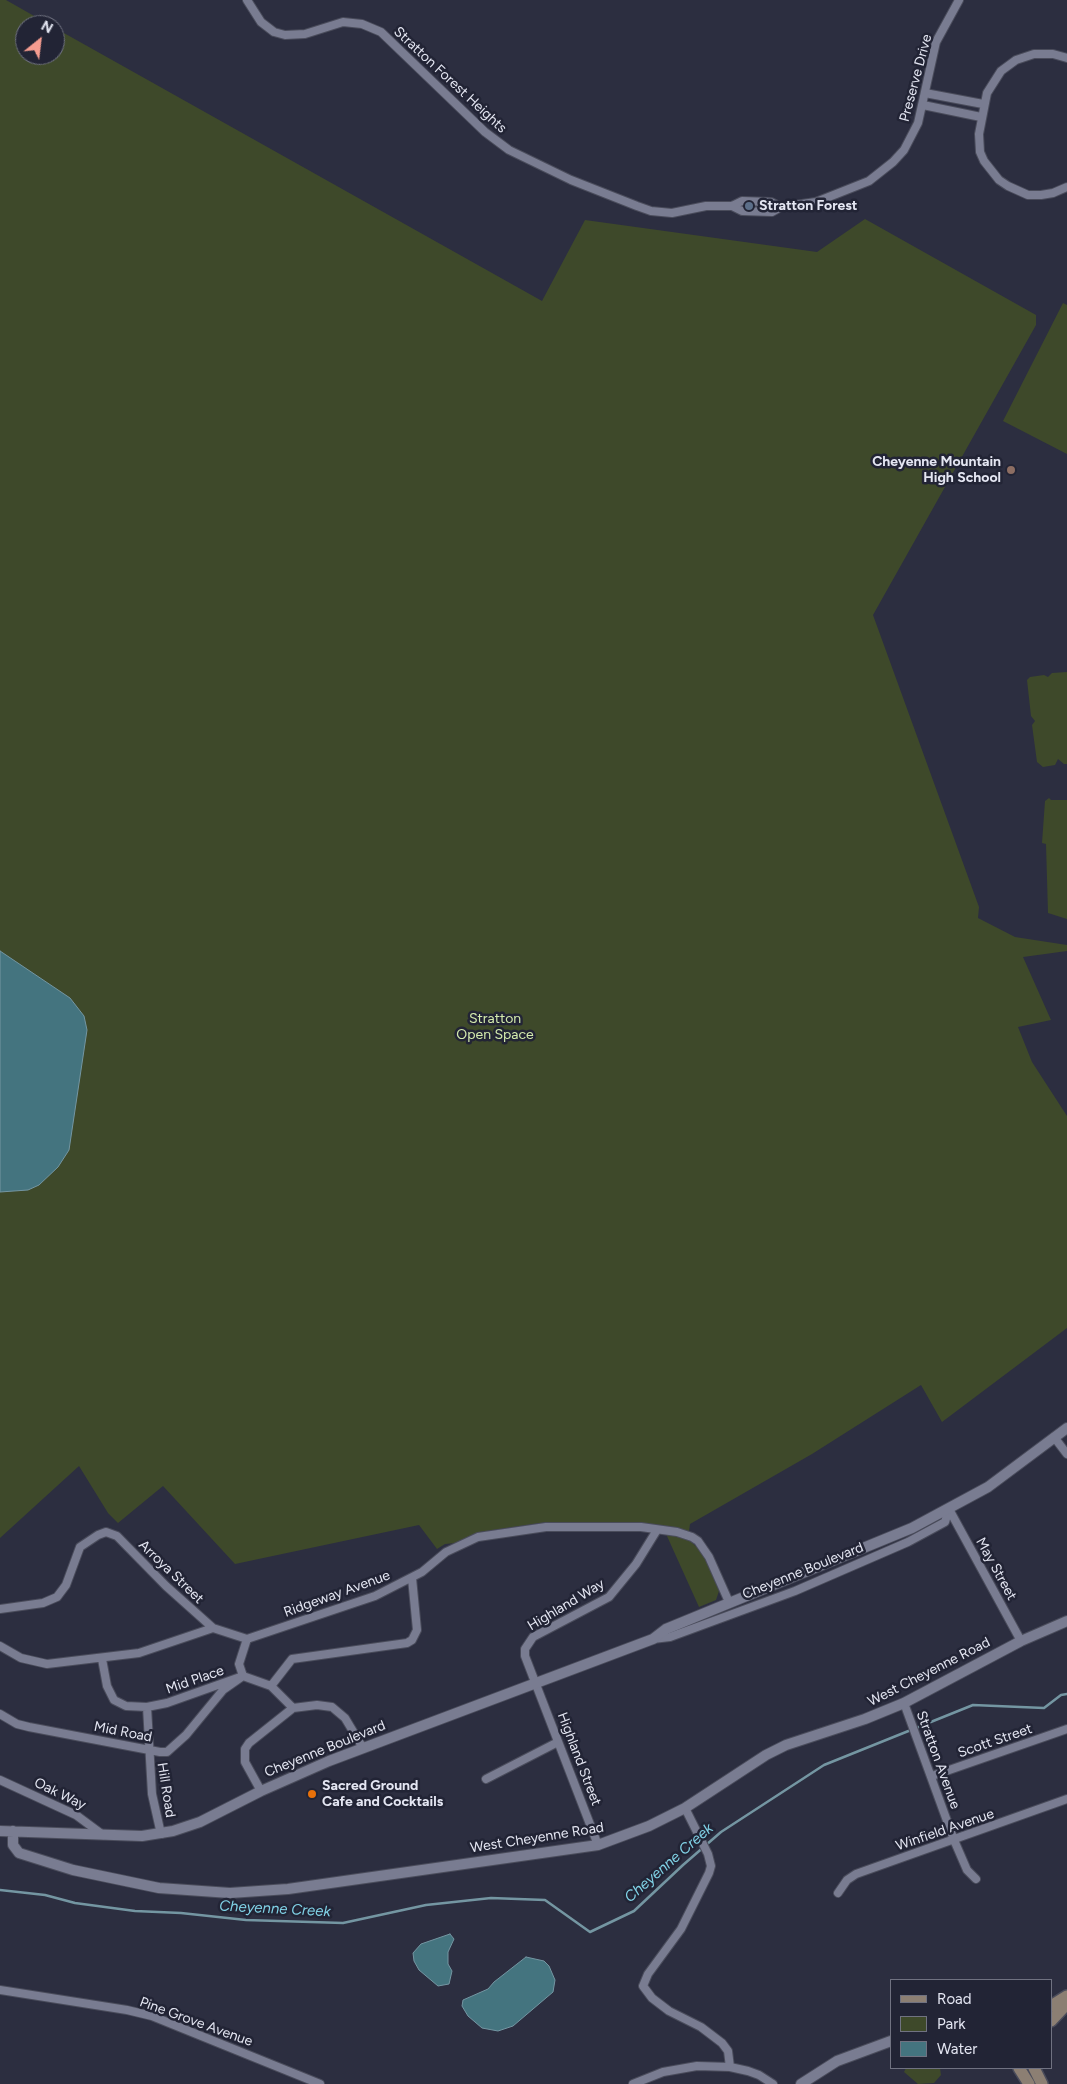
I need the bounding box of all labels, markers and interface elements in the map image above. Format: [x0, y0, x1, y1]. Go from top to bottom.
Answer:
north arrow [15, 15, 65, 65]
text: N [38, 17, 56, 37]
street label: Stratton Forest Heights [390, 23, 510, 137]
street label: Preserve Drive [896, 32, 936, 124]
place label: Stratton Forest [759, 198, 857, 214]
marker: Stratton Forest [743, 200, 755, 212]
place label: Cheyenne Mountain High School [872, 454, 1001, 487]
marker: Cheyenne Mountain High School [1005, 464, 1017, 476]
park label: Stratton Open Space [456, 1011, 534, 1044]
street label: May Street [972, 1535, 1020, 1603]
street label: Arroya Street [135, 1537, 207, 1607]
street label: Cheyenne Boulevard [740, 1539, 866, 1603]
street label: Ridgeway Avenue [282, 1567, 392, 1621]
street label: Highland Way [524, 1575, 608, 1635]
street label: West Cheyenne Road [865, 1634, 993, 1710]
street label: Mid Place [164, 1662, 226, 1698]
street label: Stratton Avenue [912, 1709, 964, 1811]
street label: Highland Street [553, 1710, 605, 1808]
street label: Cheyenne Boulevard [262, 1717, 388, 1781]
street label: Mid Road [92, 1718, 154, 1746]
street label: Scott Street [956, 1720, 1034, 1762]
street label: Hill Road [153, 1761, 179, 1819]
street label: Oak Way [31, 1774, 89, 1814]
place label: Sacred Ground Cafe and Cocktails [322, 1778, 443, 1810]
marker: Sacred Ground Cafe and Cocktails [306, 1788, 318, 1800]
street label: Winfield Avenue [894, 1805, 996, 1855]
street label: West Cheyenne Road [469, 1819, 605, 1857]
water label: Cheyenne Creek [621, 1820, 717, 1906]
water label: Cheyenne Creek [219, 1897, 331, 1921]
legend [890, 1979, 1052, 2069]
text: Road [937, 1990, 972, 2008]
street label: Pine Grove Avenue [137, 1994, 255, 2050]
text: Park [937, 2015, 966, 2033]
text: Water [937, 2040, 977, 2058]

